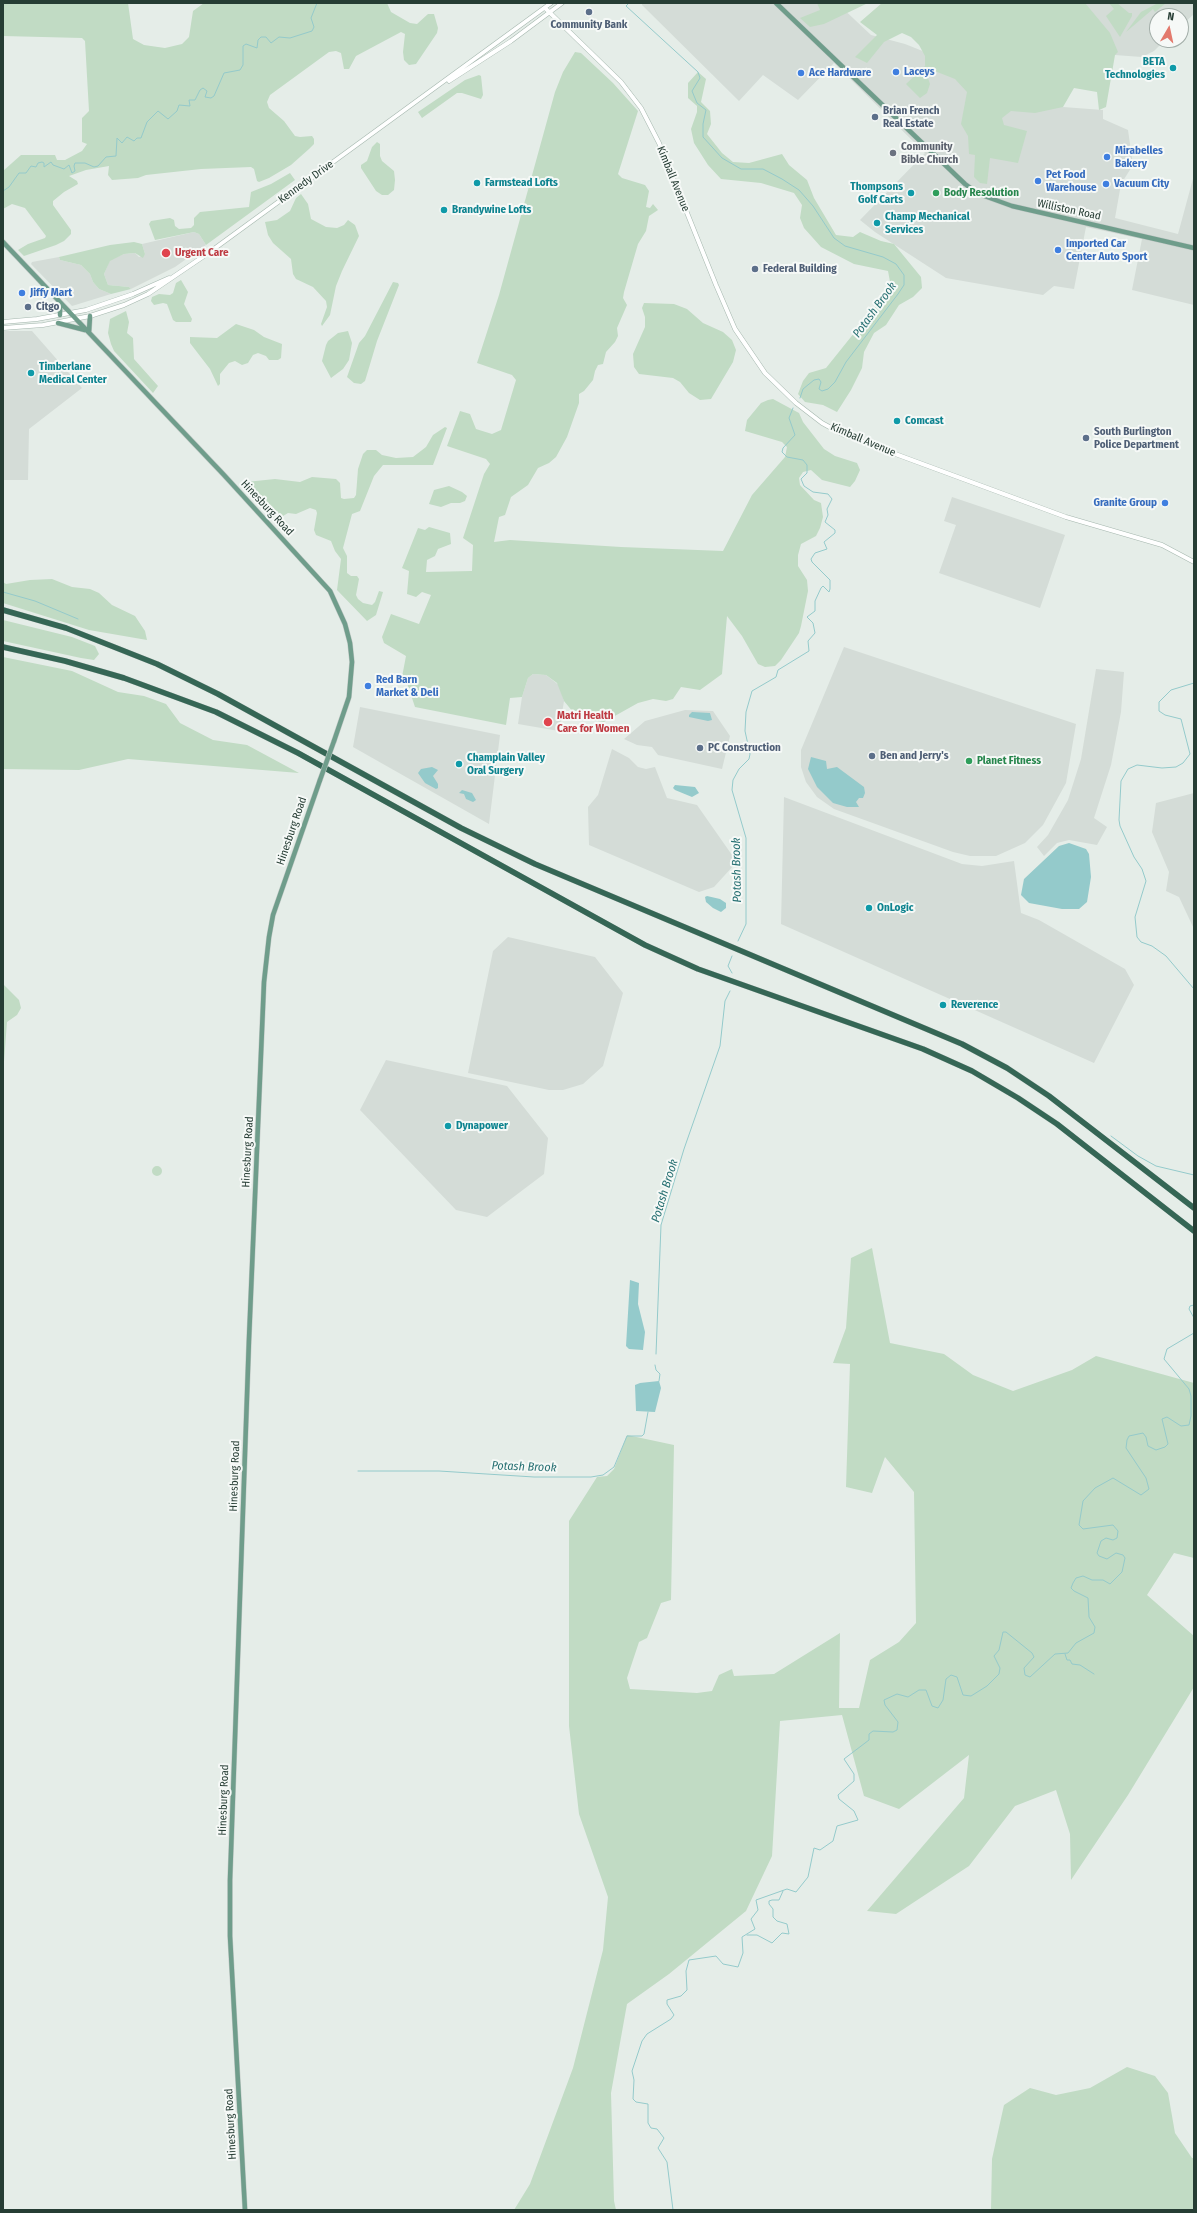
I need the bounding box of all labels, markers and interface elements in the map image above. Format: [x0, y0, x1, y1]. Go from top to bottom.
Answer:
marker: Community Bank [584, 7, 594, 17]
north arrow [1149, 8, 1189, 48]
text: N [1167, 10, 1175, 24]
place label: Community Bank [551, 18, 627, 32]
place label: BETA Technologies [1105, 55, 1165, 81]
marker: BETA Technologies [1168, 63, 1178, 73]
place label: Laceys [904, 65, 935, 79]
place label: Ace Hardware [809, 66, 871, 80]
marker: Laceys [891, 67, 901, 77]
marker: Ace Hardware [796, 68, 806, 78]
place label: Brian French Real Estate [883, 104, 940, 130]
marker: Brian French Real Estate [870, 112, 880, 122]
place label: Community Bible Church [901, 140, 958, 166]
street label: Kimball Avenue [654, 144, 692, 214]
place label: Mirabelles Bakery [1115, 144, 1163, 170]
marker: Community Bible Church [888, 148, 898, 158]
marker: Mirabelles Bakery [1102, 152, 1112, 162]
street label: Kennedy Drive [276, 158, 336, 206]
place label: Pet Food Warehouse [1046, 168, 1097, 194]
place label: Farmstead Lofts [485, 176, 558, 190]
marker: Pet Food Warehouse [1033, 176, 1043, 186]
place label: Vacuum City [1114, 177, 1169, 191]
marker: Farmstead Lofts [472, 178, 482, 188]
marker: Vacuum City [1101, 179, 1111, 189]
place label: Thompsons Golf Carts [850, 180, 903, 206]
place label: Body Resolution [944, 186, 1019, 200]
marker: Thompsons Golf Carts [906, 188, 916, 198]
marker: Body Resolution [931, 188, 941, 198]
street label: Williston Road [1036, 197, 1102, 223]
place label: Brandywine Lofts [452, 203, 531, 217]
marker: Brandywine Lofts [439, 205, 449, 215]
place label: Champ Mechanical Services [885, 210, 970, 236]
marker: Champ Mechanical Services [872, 218, 882, 228]
place label: Imported Car Center Auto Sport [1066, 237, 1147, 263]
marker: Imported Car Center Auto Sport [1053, 245, 1063, 255]
place label: Urgent Care [175, 246, 229, 260]
marker: Urgent Care [160, 247, 172, 259]
place label: Federal Building [763, 262, 837, 276]
marker: Federal Building [750, 264, 760, 274]
water label: Potash Brook [850, 279, 900, 341]
place label: Jiffy Mart [30, 286, 72, 300]
marker: Jiffy Mart [17, 288, 27, 298]
place label: Citgo [36, 300, 59, 314]
marker: Citgo [23, 302, 33, 312]
place label: Timberlane Medical Center [39, 360, 107, 386]
marker: Timberlane Medical Center [26, 368, 36, 378]
place label: Comcast [905, 414, 944, 428]
marker: Comcast [892, 416, 902, 426]
street label: Kimball Avenue [828, 420, 898, 460]
place label: South Burlington Police Department [1094, 425, 1179, 451]
marker: South Burlington Police Department [1081, 433, 1091, 443]
street label: Hinesburg Road [238, 477, 296, 539]
place label: Granite Group [1093, 496, 1157, 510]
marker: Granite Group [1160, 498, 1170, 508]
place label: Red Barn Market & Deli [376, 673, 438, 699]
marker: Red Barn Market & Deli [363, 681, 373, 691]
place label: Matri Health Care for Women [557, 709, 629, 735]
marker: Matri Health Care for Women [542, 716, 554, 728]
place label: PC Construction [708, 741, 781, 755]
marker: PC Construction [695, 743, 705, 753]
place label: Ben and Jerry's [880, 749, 949, 763]
place label: Champlain Valley Oral Surgery [467, 751, 545, 777]
marker: Ben and Jerry's [867, 751, 877, 761]
place label: Planet Fitness [977, 754, 1041, 768]
marker: Planet Fitness [964, 756, 974, 766]
marker: Champlain Valley Oral Surgery [454, 759, 464, 769]
street label: Hinesburg Road [274, 795, 310, 867]
water label: Potash Brook [729, 837, 745, 903]
place label: OnLogic [877, 901, 914, 915]
marker: OnLogic [864, 903, 874, 913]
place label: Reverence [951, 998, 998, 1012]
marker: Reverence [938, 1000, 948, 1010]
street label: Hinesburg Road [240, 1116, 256, 1188]
place label: Dynapower [456, 1119, 508, 1133]
marker: Dynapower [443, 1121, 453, 1131]
water label: Potash Brook [649, 1158, 681, 1224]
street label: Hinesburg Road [227, 1440, 243, 1512]
water label: Potash Brook [491, 1459, 557, 1475]
street label: Hinesburg Road [216, 1764, 232, 1836]
street label: Hinesburg Road [223, 2088, 239, 2160]

